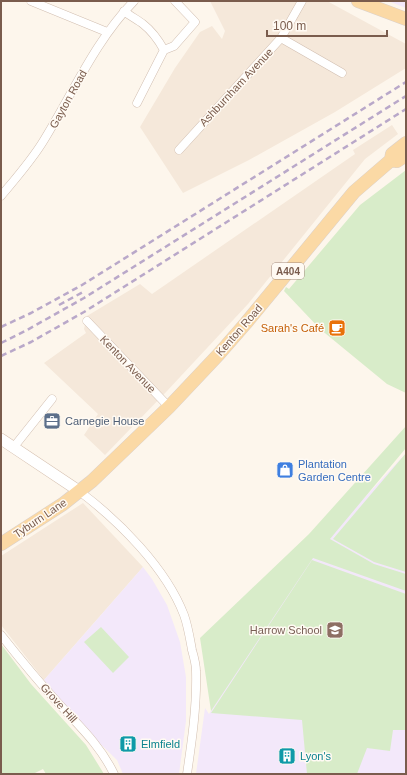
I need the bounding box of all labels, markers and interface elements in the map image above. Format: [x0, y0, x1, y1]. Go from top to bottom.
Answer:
scale bar [267, 12, 387, 38]
text: 100 m [273, 19, 306, 33]
street label: Ashburnham Avenue [197, 46, 275, 128]
street label: Gayton Road [47, 68, 89, 130]
road number: A404 [272, 263, 304, 279]
street label: Kenton Road [213, 302, 265, 358]
cafe icon: Sarah's Café [327, 318, 347, 338]
place label: Sarah's Café [261, 322, 324, 334]
street label: Kenton Avenue [98, 333, 158, 395]
office icon: Carnegie House [42, 411, 62, 431]
place label: Carnegie House [65, 415, 145, 427]
place label: Plantation Garden Centre [298, 458, 371, 483]
shop icon: Plantation Garden Centre [275, 460, 295, 480]
street label: Tyburn Lane [11, 496, 69, 540]
school or university icon: Harrow School [325, 620, 345, 640]
place label: Harrow School [250, 624, 322, 636]
street label: Grove Hill [38, 681, 80, 725]
building icon: Elmfield [118, 734, 138, 754]
place label: Elmfield [141, 738, 180, 750]
building icon: Lyon's [277, 746, 297, 766]
place label: Lyon's [300, 750, 332, 762]

